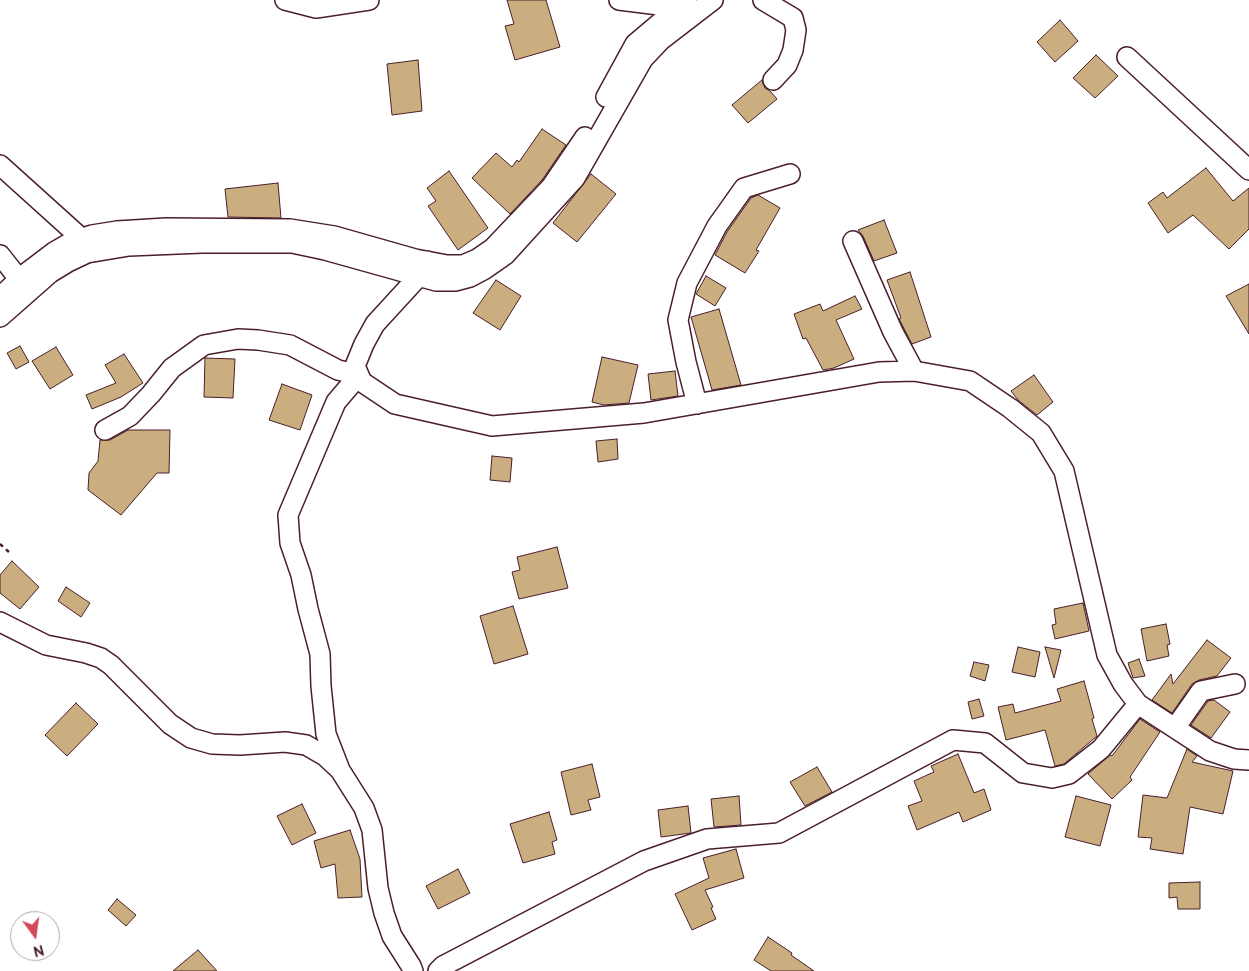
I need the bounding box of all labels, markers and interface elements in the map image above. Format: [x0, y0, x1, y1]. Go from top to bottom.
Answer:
north arrow [10, 911, 60, 961]
text: N [31, 941, 46, 960]

